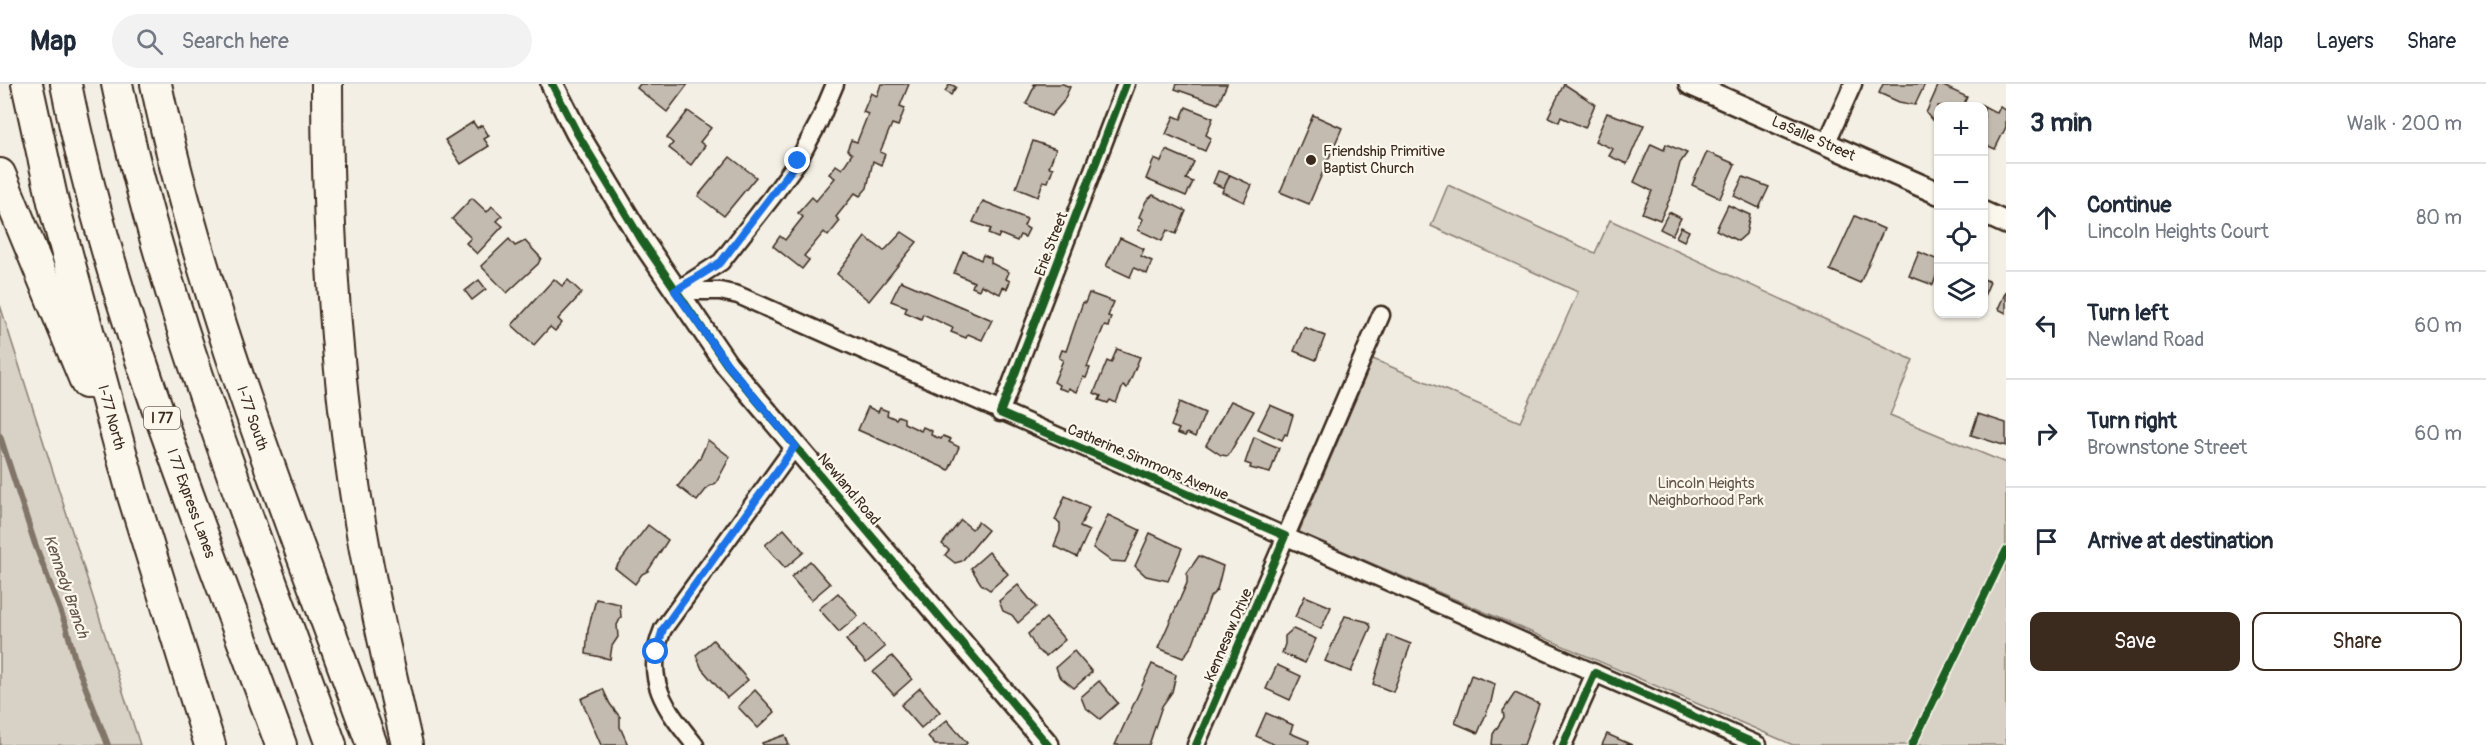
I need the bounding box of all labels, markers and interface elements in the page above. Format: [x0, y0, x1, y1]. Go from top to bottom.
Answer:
search box [112, 14, 532, 68]
text: Map [30, 24, 76, 59]
icon: search [133, 25, 166, 58]
text: Search here [181, 27, 289, 55]
text: Map [2248, 28, 2283, 55]
text: Layers [2316, 28, 2374, 55]
text: Share [2407, 28, 2456, 55]
map controls [1934, 102, 1988, 318]
button: + [1934, 102, 1988, 156]
text: 3 min [2030, 107, 2092, 139]
text: Walk · 200 m [2347, 111, 2462, 136]
street label: LaSalle Street [1768, 112, 1859, 166]
place label: Friendship Primitive Baptist Church [1323, 142, 1445, 178]
route end [784, 147, 810, 173]
marker: Friendship Primitive Baptist Church [1304, 153, 1318, 167]
button: − [1934, 156, 1988, 210]
text: Continue [2087, 191, 2171, 219]
icon: ahead [2030, 201, 2063, 234]
text: 80 m [2416, 205, 2462, 230]
street label: Erie Street [1031, 209, 1073, 279]
button: locate [1934, 210, 1988, 264]
text: Lincoln Heights Court [2087, 219, 2269, 244]
button: layers [1934, 264, 1988, 318]
text: Turn left [2087, 299, 2169, 327]
icon: left [2030, 309, 2063, 342]
text: 60 m [2415, 313, 2462, 338]
text: Newland Road [2087, 327, 2204, 352]
street label: I-77 North [93, 383, 129, 452]
street label: I-77 South [232, 383, 272, 453]
road number: I 77 [144, 407, 180, 429]
text: Turn right [2087, 407, 2177, 435]
icon: right [2030, 417, 2063, 450]
street label: Catherine Simmons Avenue [1064, 420, 1232, 505]
text: 60 m [2415, 421, 2462, 446]
text: Brownstone Street [2087, 435, 2247, 460]
street label: I 77 Express Lanes [162, 446, 220, 561]
street label: Newland Road [813, 450, 884, 529]
park label: Lincoln Heights Neighborhood Park [1648, 474, 1765, 510]
icon: arrive [2030, 525, 2063, 558]
text: Arrive at destination [2087, 527, 2273, 555]
water label: Kennedy Branch [39, 532, 94, 642]
street label: Kennesaw Drive [1200, 585, 1257, 685]
button: Save [2030, 612, 2240, 671]
button: Share [2252, 612, 2462, 671]
route start [642, 638, 668, 664]

